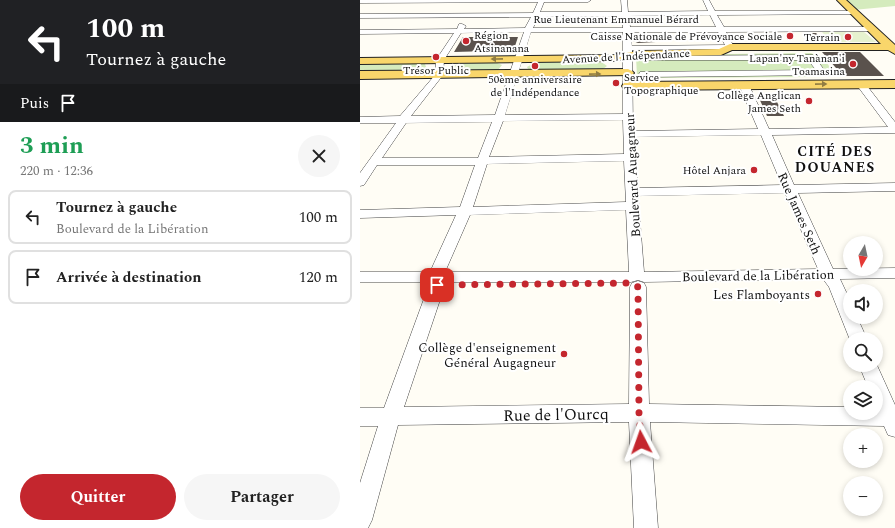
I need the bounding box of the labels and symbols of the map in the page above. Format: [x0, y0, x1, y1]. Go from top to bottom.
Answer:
street label: Rue Lieutenant Emmanuel Bérard [533, 11, 699, 28]
place label: Région Atsinanana [474, 27, 530, 57]
place label: Caisse Nationale de Prévoyance Sociale [590, 28, 782, 45]
place label: Terrain [804, 29, 840, 46]
marker: Caisse Nationale de Prévoyance Sociale [785, 31, 795, 41]
marker: Terrain [843, 32, 853, 42]
marker: Région Atsinanana [461, 36, 471, 46]
street label: Avenue de l'Indépendance [562, 45, 690, 68]
place label: Lapan'ny Tanànan'i Toamasina [749, 50, 846, 80]
marker: Trésor Public [431, 52, 441, 62]
one-way arrow [490, 56, 503, 62]
marker: Lapan'ny Tanànan'i Toamasina [848, 59, 858, 69]
marker: 50ème anniversaire de l'Indépendance [530, 61, 540, 71]
place label: Trésor Public [403, 62, 469, 79]
place label: Service Topographique [624, 69, 698, 99]
place label: 50ème anniversaire de l'Indépendance [488, 71, 582, 101]
one-way arrow [589, 71, 602, 77]
marker: Service Topographique [611, 78, 621, 88]
one-way arrow [815, 81, 828, 87]
place label: Collège Anglican James Seth [717, 87, 801, 117]
marker: Collège Anglican James Seth [804, 96, 814, 106]
street label: Boulevard Augagneur [620, 112, 646, 238]
district label: CITÉ DES DOUANES [795, 141, 875, 178]
place label: Hôtel Anjara [683, 162, 747, 179]
marker: Hôtel Anjara [749, 165, 759, 175]
street label: Rue James Seth [772, 169, 826, 258]
north arrow [843, 236, 883, 276]
street label: Boulevard de la Libération [682, 265, 835, 287]
pin [420, 268, 454, 302]
place label: Les Flamboyants [713, 285, 810, 305]
marker: Les Flamboyants [813, 289, 823, 299]
place label: Collège d'enseignement Général Augagneur [418, 338, 556, 373]
marker: Collège d'enseignement Général Augagneur [559, 349, 569, 359]
street label: Rue de l'Ourcq [503, 402, 609, 428]
position arrow [620, 421, 662, 463]

